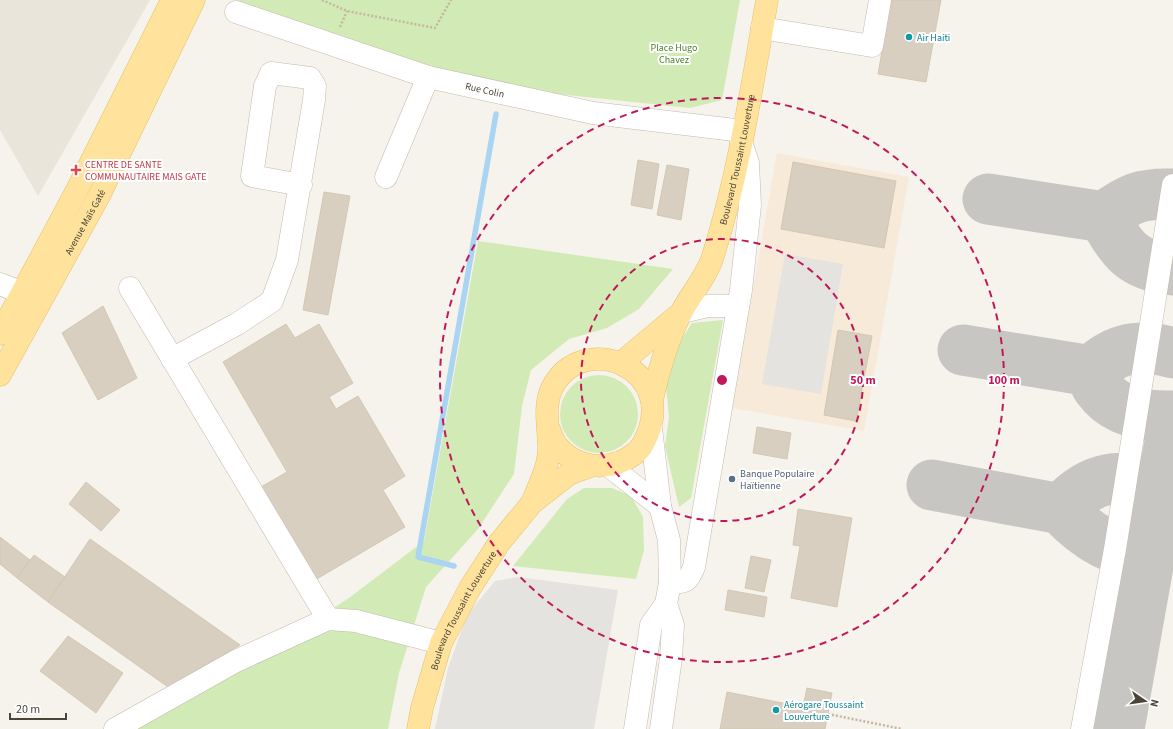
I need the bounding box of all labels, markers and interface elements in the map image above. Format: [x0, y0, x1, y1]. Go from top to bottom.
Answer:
place label: Air Haiti [917, 31, 950, 45]
marker: Air Haiti [904, 32, 914, 42]
park label: Place Hugo Chavez [651, 41, 697, 67]
street label: Rue Colin [464, 79, 506, 101]
street label: Boulevard Toussaint Louverture [716, 93, 759, 226]
place label: CENTRE DE SANTE COMMUNAUTAIRE MAIS GATE [85, 158, 207, 184]
marker: CENTRE DE SANTE COMMUNAUTAIRE MAIS GATE [70, 164, 82, 176]
street label: Avenue Maïs Gaté [62, 187, 109, 258]
text: 50 m [850, 372, 876, 389]
text: 100 m [988, 372, 1020, 389]
centre of rings [715, 373, 729, 387]
place label: Banque Populaire Haïtienne [740, 467, 815, 493]
marker: Banque Populaire Haïtienne [727, 474, 737, 484]
street label: Boulevard Toussaint Louverture [427, 548, 500, 672]
north arrow [1125, 681, 1165, 721]
scale bar [10, 695, 66, 721]
place label: Aérogare Toussaint Louverture [784, 698, 864, 724]
text: N [1146, 698, 1162, 708]
text: 20 m [16, 701, 40, 718]
marker: Aérogare Toussaint Louverture [771, 705, 781, 715]

